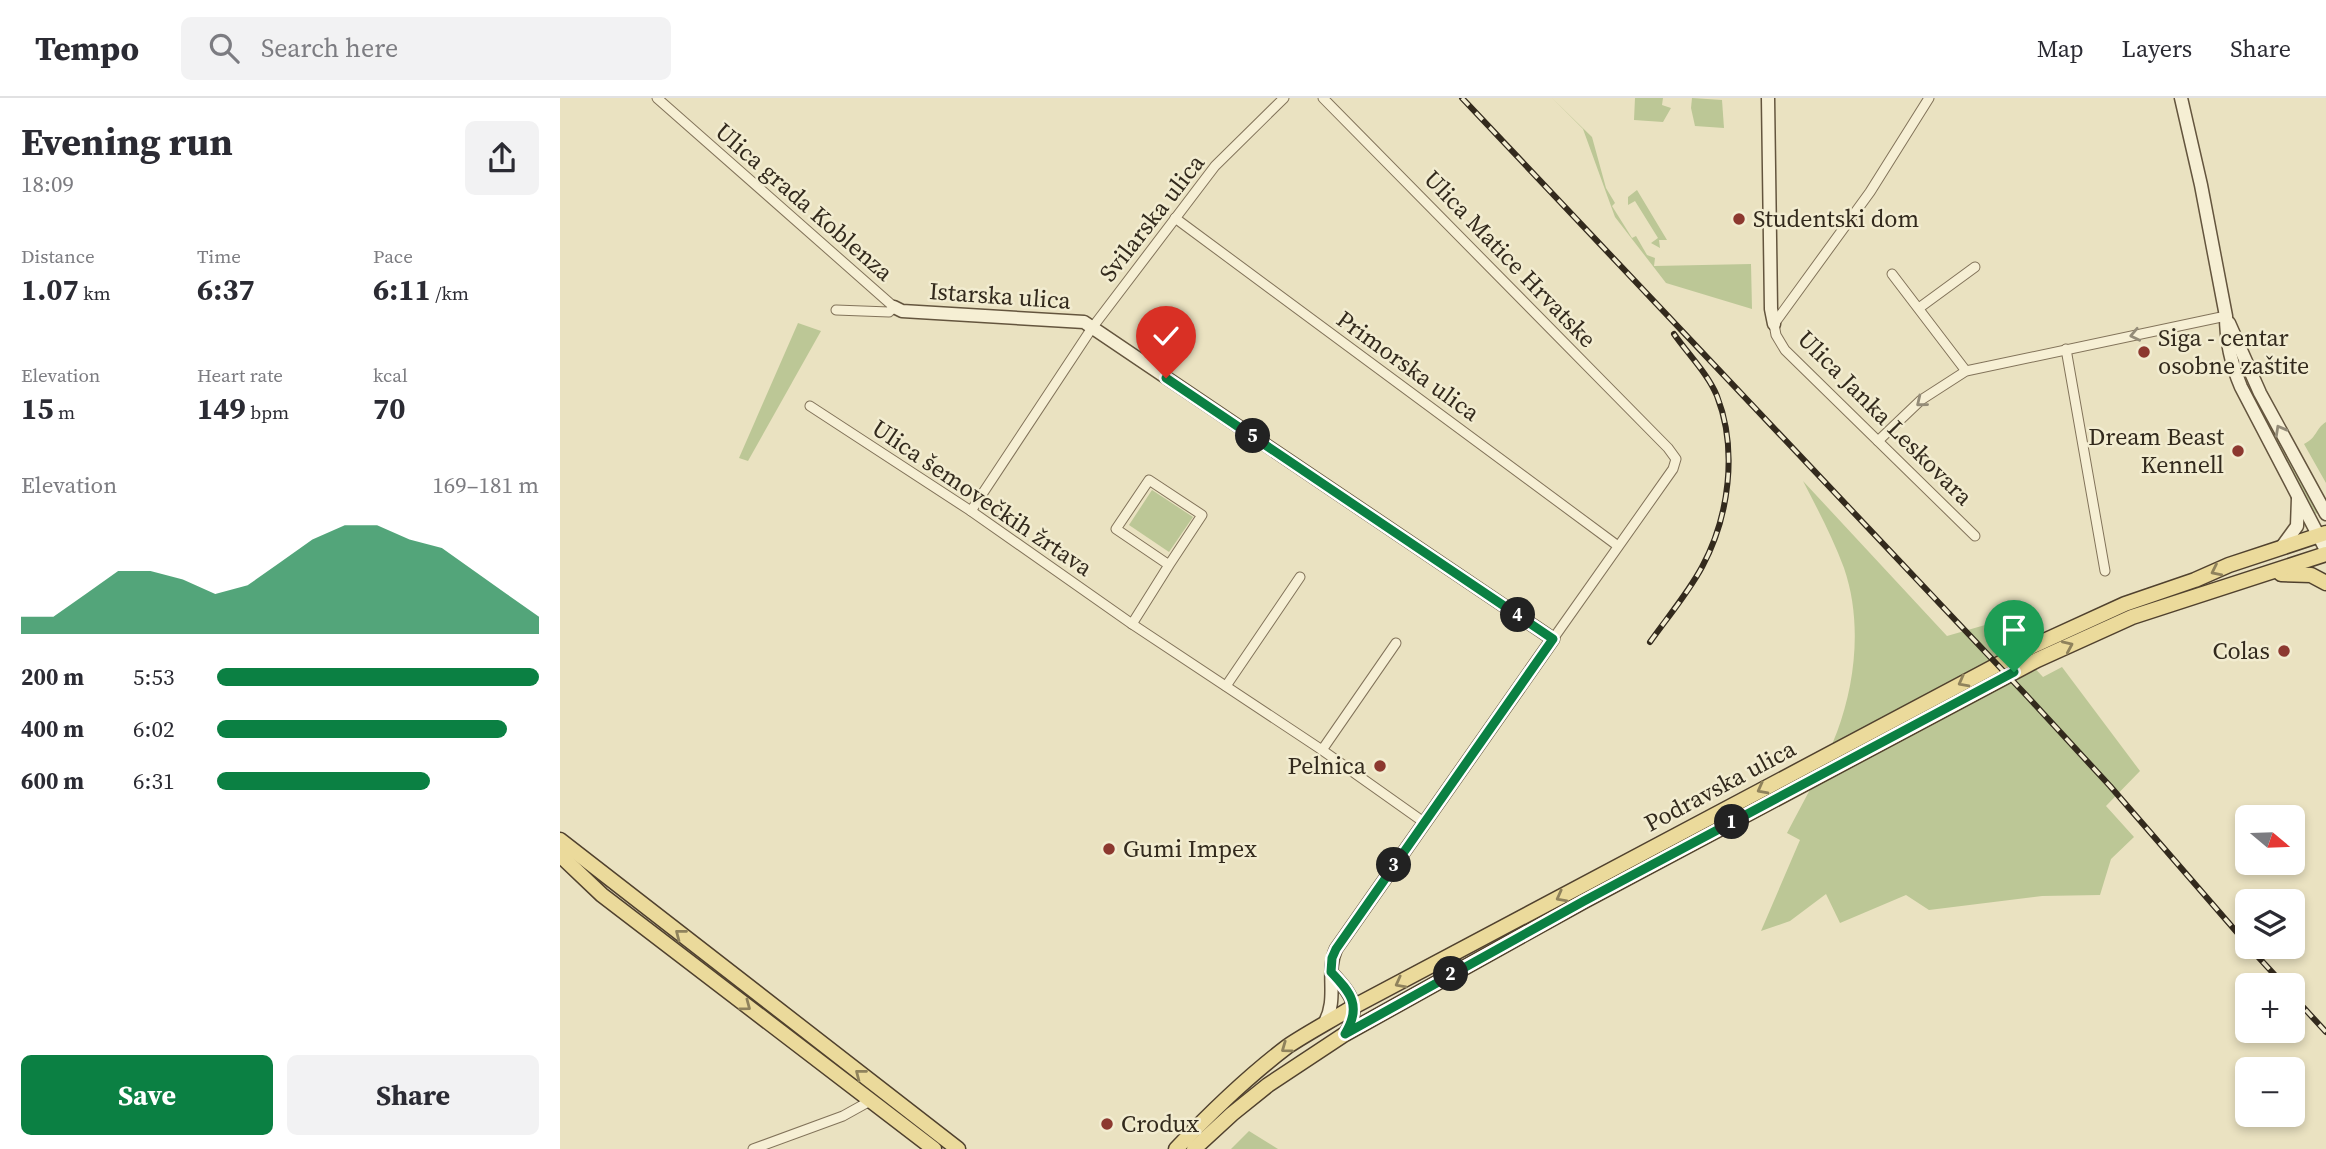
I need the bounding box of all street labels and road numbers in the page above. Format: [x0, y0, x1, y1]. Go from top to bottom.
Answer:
street label: Ulica grada Koblenza [708, 115, 901, 289]
street label: Svilarska ulica [1091, 147, 1212, 288]
street label: Ulica Matice Hrvatske [1417, 163, 1604, 355]
street label: Istarska ulica [928, 274, 1073, 317]
street label: Primorska ulica [1330, 303, 1487, 429]
street label: Ulica Janka Leskovara [1790, 323, 1981, 513]
street label: Ulica šemovečkih žrtava [866, 411, 1100, 584]
street label: Podravska ulica [1638, 731, 1802, 839]

